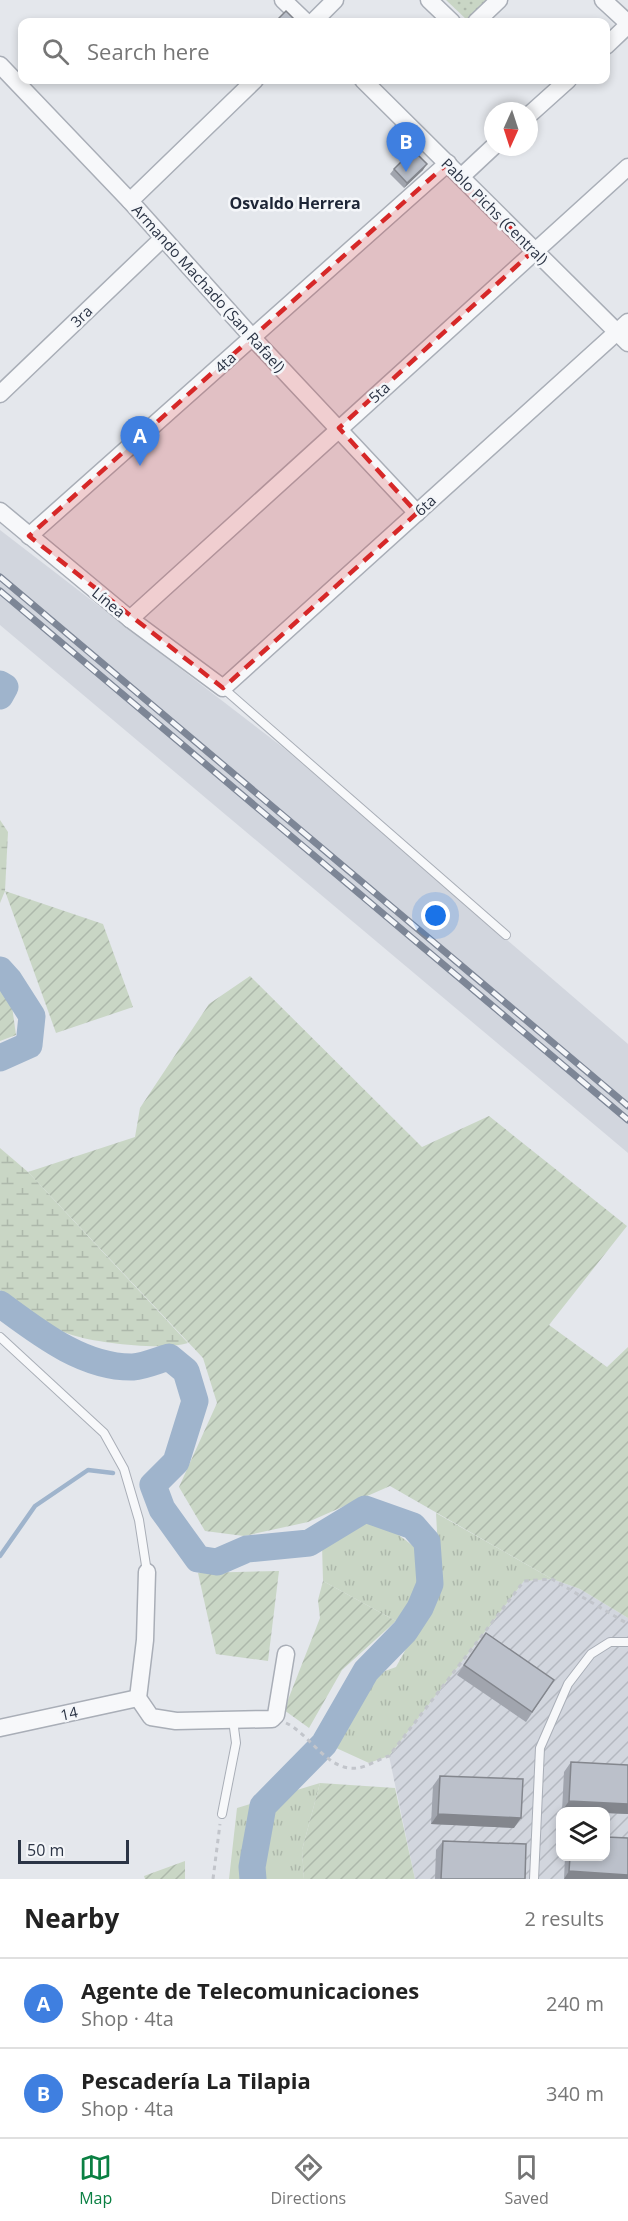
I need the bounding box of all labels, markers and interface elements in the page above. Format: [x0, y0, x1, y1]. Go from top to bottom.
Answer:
search box [18, 18, 610, 84]
icon: search [39, 35, 72, 68]
text: Search here [87, 36, 210, 66]
north arrow [484, 102, 538, 156]
pin: B [386, 122, 426, 172]
street label: Pablo Pichs (Central) [437, 153, 553, 269]
district label: Osvaldo Herrera [229, 192, 361, 214]
street label: Armando Machado (San Rafael) [128, 200, 290, 376]
street label: 3ra [66, 301, 96, 331]
street label: 4ta [210, 347, 240, 377]
street label: 5ta [364, 377, 394, 407]
pin: A [120, 416, 160, 466]
street label: 6ta [410, 490, 440, 520]
street label: Línea [88, 582, 130, 622]
your location [421, 901, 450, 930]
street label: 14 [59, 1701, 80, 1725]
map controls [556, 1807, 610, 1861]
button: layers [556, 1807, 610, 1861]
scale bar [18, 1837, 129, 1864]
text: 50 m [27, 1839, 64, 1861]
text: Nearby [24, 1900, 119, 1936]
text: 2 results [524, 1905, 604, 1932]
text: Agente de Telecomunicaciones [81, 1975, 419, 2005]
text: A [37, 1990, 50, 2017]
text: 240 m [546, 1990, 604, 2017]
text: Shop · 4ta [81, 2005, 174, 2032]
text: Pescadería La Tilapia [81, 2065, 311, 2095]
text: B [37, 2080, 50, 2107]
text: 340 m [546, 2080, 604, 2107]
text: Shop · 4ta [81, 2095, 174, 2122]
tab: Map [79, 2151, 112, 2209]
tab: Directions [271, 2151, 346, 2209]
tab: Saved [504, 2151, 549, 2209]

